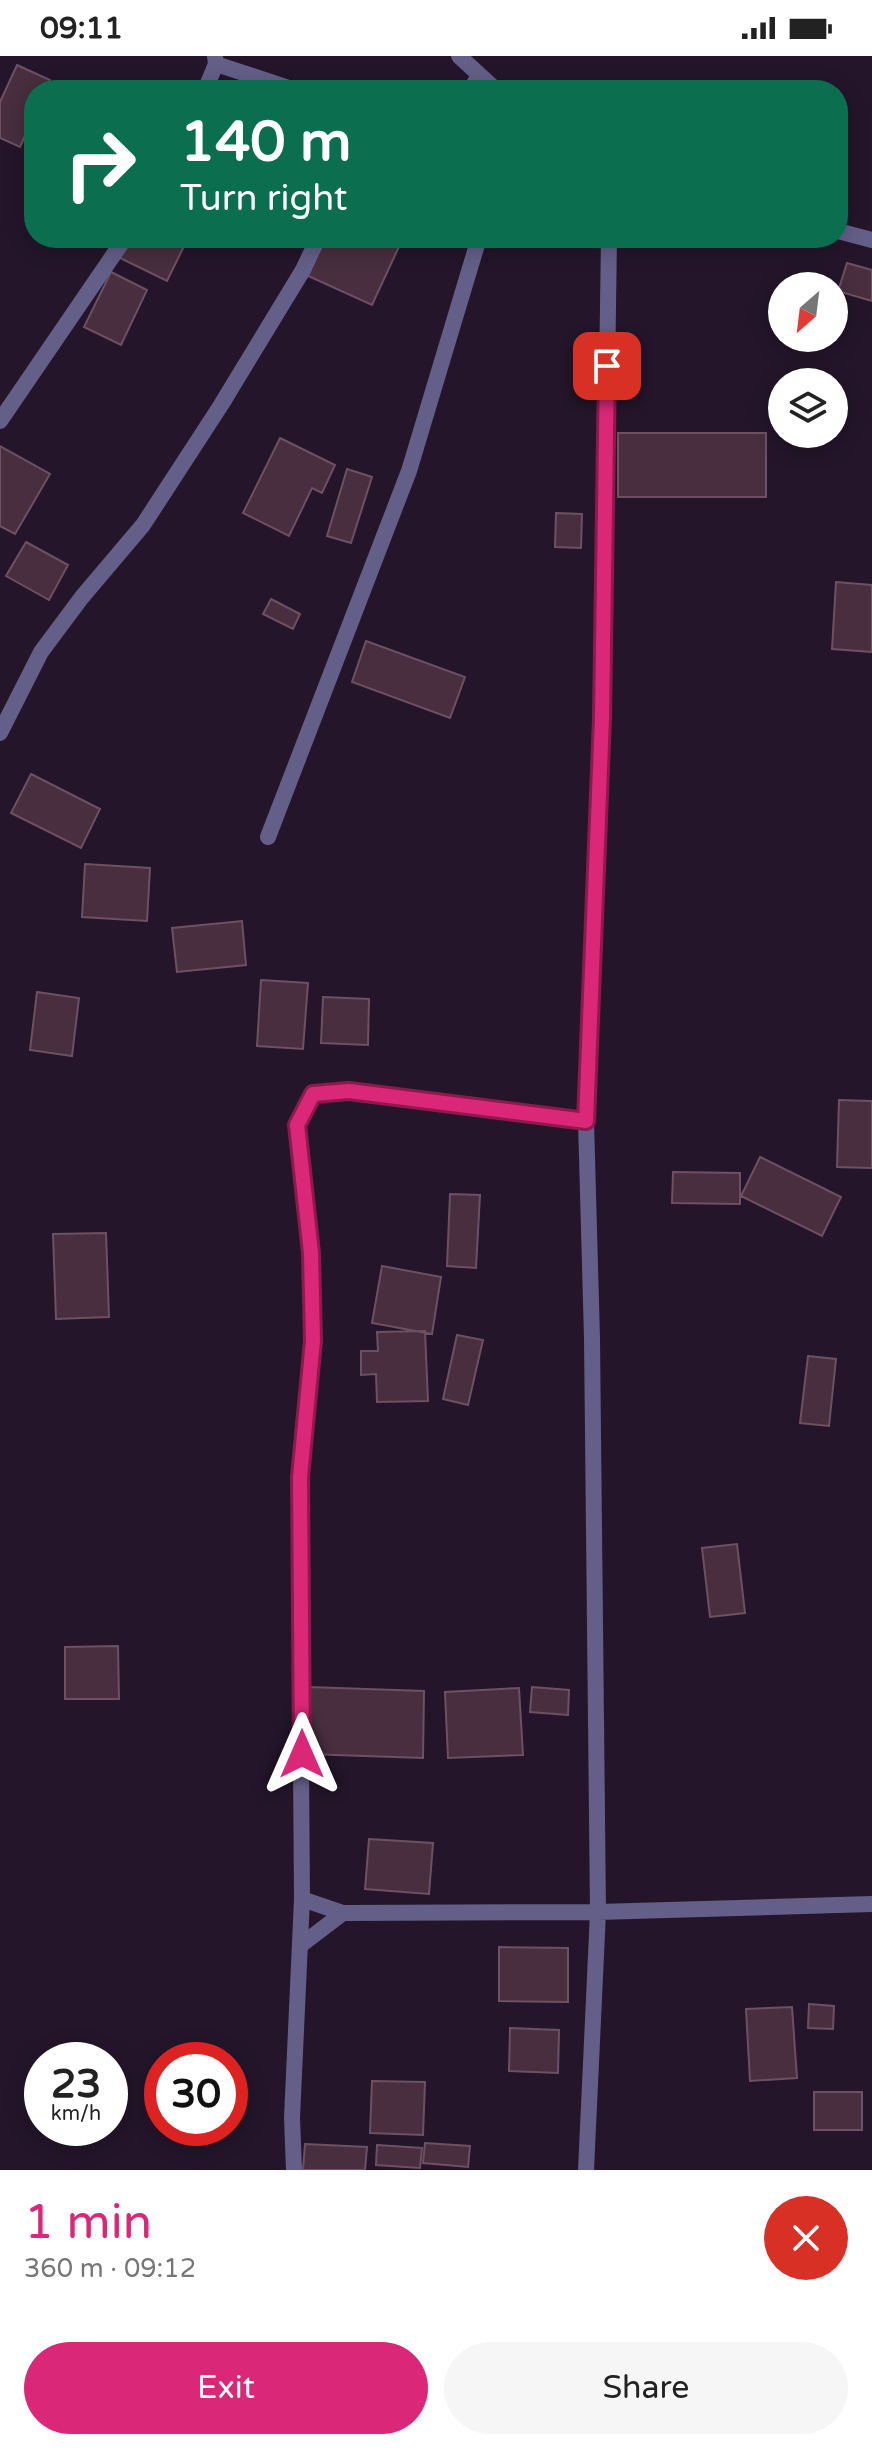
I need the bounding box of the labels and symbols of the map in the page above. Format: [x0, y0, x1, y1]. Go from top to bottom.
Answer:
north arrow [768, 272, 848, 352]
pin [573, 332, 641, 400]
position arrow [260, 1712, 344, 1796]
speed limit sign: 30 [144, 2042, 248, 2146]

